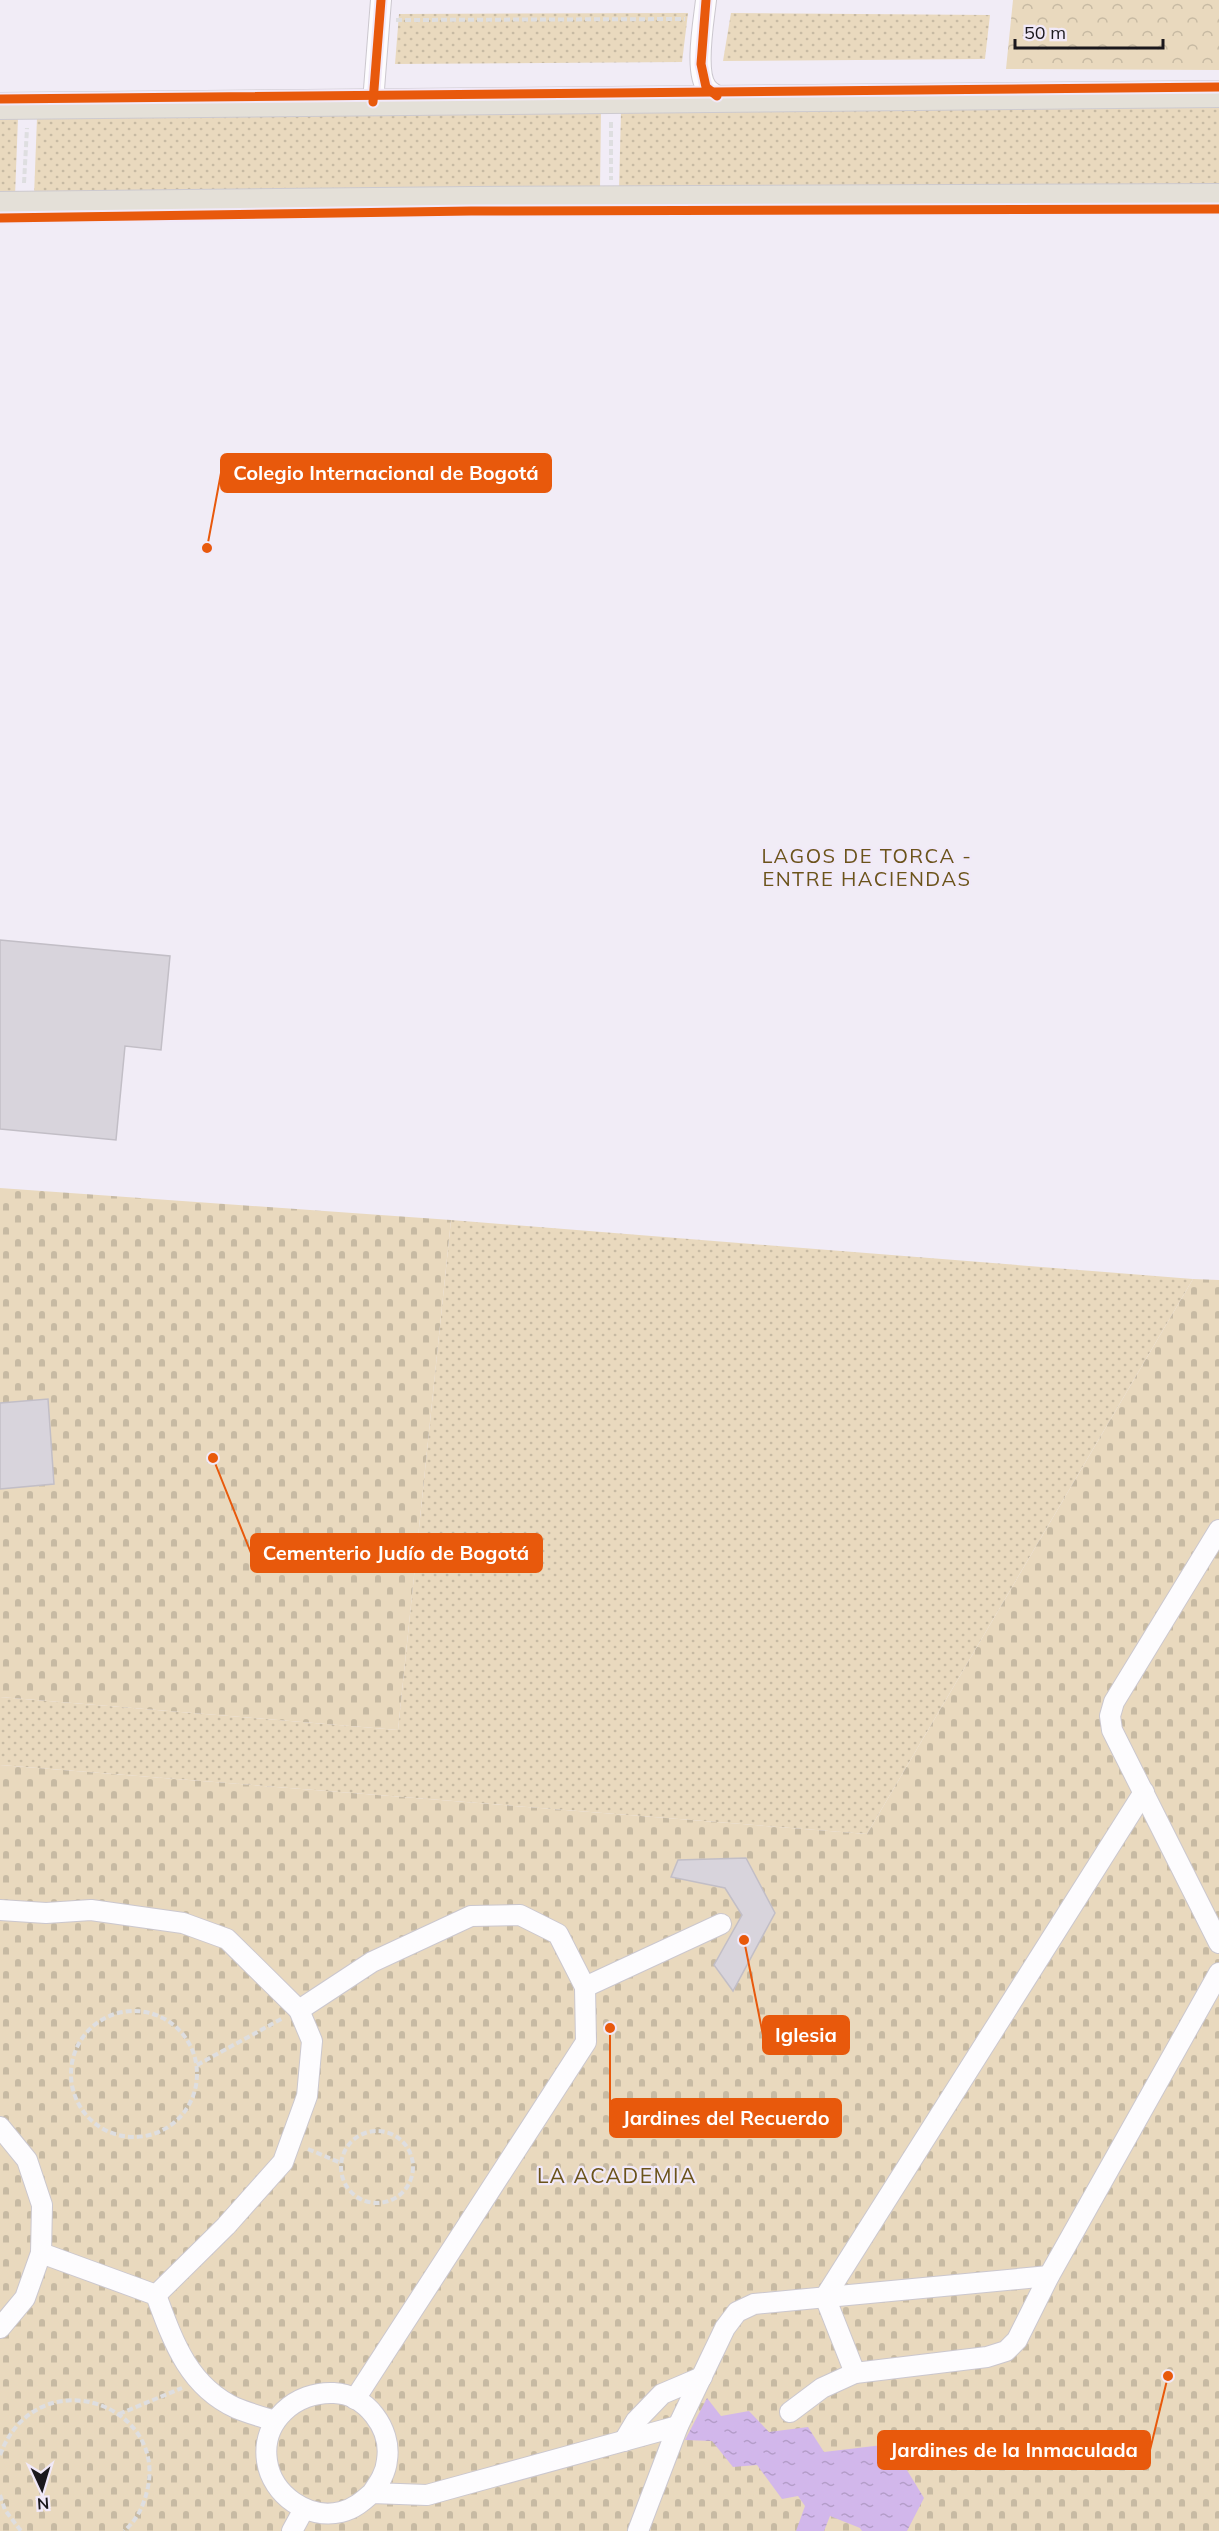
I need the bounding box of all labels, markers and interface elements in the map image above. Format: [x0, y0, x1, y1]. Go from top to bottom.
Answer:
scale bar [1015, 12, 1164, 50]
text: 50 m [1024, 21, 1066, 44]
callout: Colegio Internacional de Bogotá [221, 454, 551, 492]
text: Colegio Internacional de Bogotá [233, 460, 539, 485]
district label: LAGOS DE TORCA - ENTRE HACIENDAS [762, 843, 972, 891]
callout: Cementerio Judío de Bogotá [251, 1534, 542, 1572]
text: Cementerio Judío de Bogotá [263, 1540, 529, 1565]
callout: Iglesia [763, 2016, 849, 2054]
text: Iglesia [775, 2022, 837, 2047]
callout: Jardines del Recuerdo [610, 2099, 841, 2137]
text: Jardines del Recuerdo [622, 2105, 830, 2130]
district label: LA ACADEMIA [537, 2162, 697, 2188]
callout: Jardines de la Inmaculada [878, 2431, 1150, 2469]
text: Jardines de la Inmaculada [890, 2437, 1138, 2462]
north arrow [12, 2459, 72, 2519]
text: N [36, 2494, 50, 2514]

